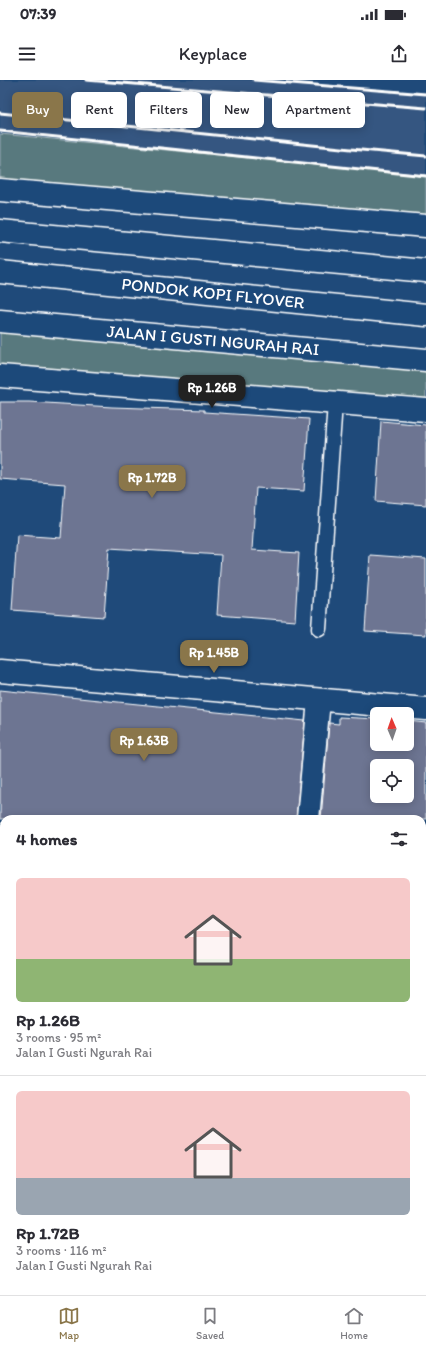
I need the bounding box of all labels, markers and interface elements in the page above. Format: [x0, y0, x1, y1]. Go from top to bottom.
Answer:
text: 07:39 [20, 5, 56, 23]
icon: menu [16, 43, 38, 65]
text: Keyplace [179, 43, 247, 65]
icon: share [388, 43, 410, 65]
chip: Buy [12, 92, 63, 128]
chip: Rent [71, 92, 127, 128]
chip: Filters [135, 92, 202, 128]
chip: New [210, 92, 264, 128]
chip: Apartment [272, 92, 365, 128]
street label: PONDOK KOPI FLYOVER [120, 273, 306, 313]
street label: JALAN I GUSTI NGURAH RAI [106, 321, 320, 359]
pin: Rp 1.26B [171, 375, 253, 409]
text: Rp 1.26B [188, 380, 237, 395]
pin: Rp 1.72B [111, 465, 193, 499]
text: Rp 1.72B [128, 470, 176, 485]
pin: Rp 1.45B [173, 640, 255, 674]
text: Rp 1.45B [189, 645, 239, 660]
north arrow [370, 707, 414, 751]
map controls [370, 707, 414, 803]
pin: Rp 1.63B [103, 728, 185, 762]
text: Rp 1.63B [119, 733, 169, 748]
button: locate [370, 759, 414, 803]
icon: filters [388, 828, 410, 850]
text: 4 homes [16, 829, 77, 849]
icon: home [177, 904, 249, 976]
text: Rp 1.26B [16, 1010, 80, 1030]
text: 3 rooms · 95 m² [16, 1030, 101, 1045]
text: Jalan I Gusti Ngurah Rai [16, 1045, 152, 1060]
icon: home [177, 1117, 249, 1189]
text: Rp 1.72B [16, 1223, 80, 1243]
text: 3 rooms · 116 m² [16, 1243, 107, 1258]
text: Jalan I Gusti Ngurah Rai [16, 1258, 152, 1273]
tab: Map [58, 1305, 80, 1342]
tab: Saved [196, 1305, 224, 1342]
tab: Home [340, 1305, 368, 1342]

